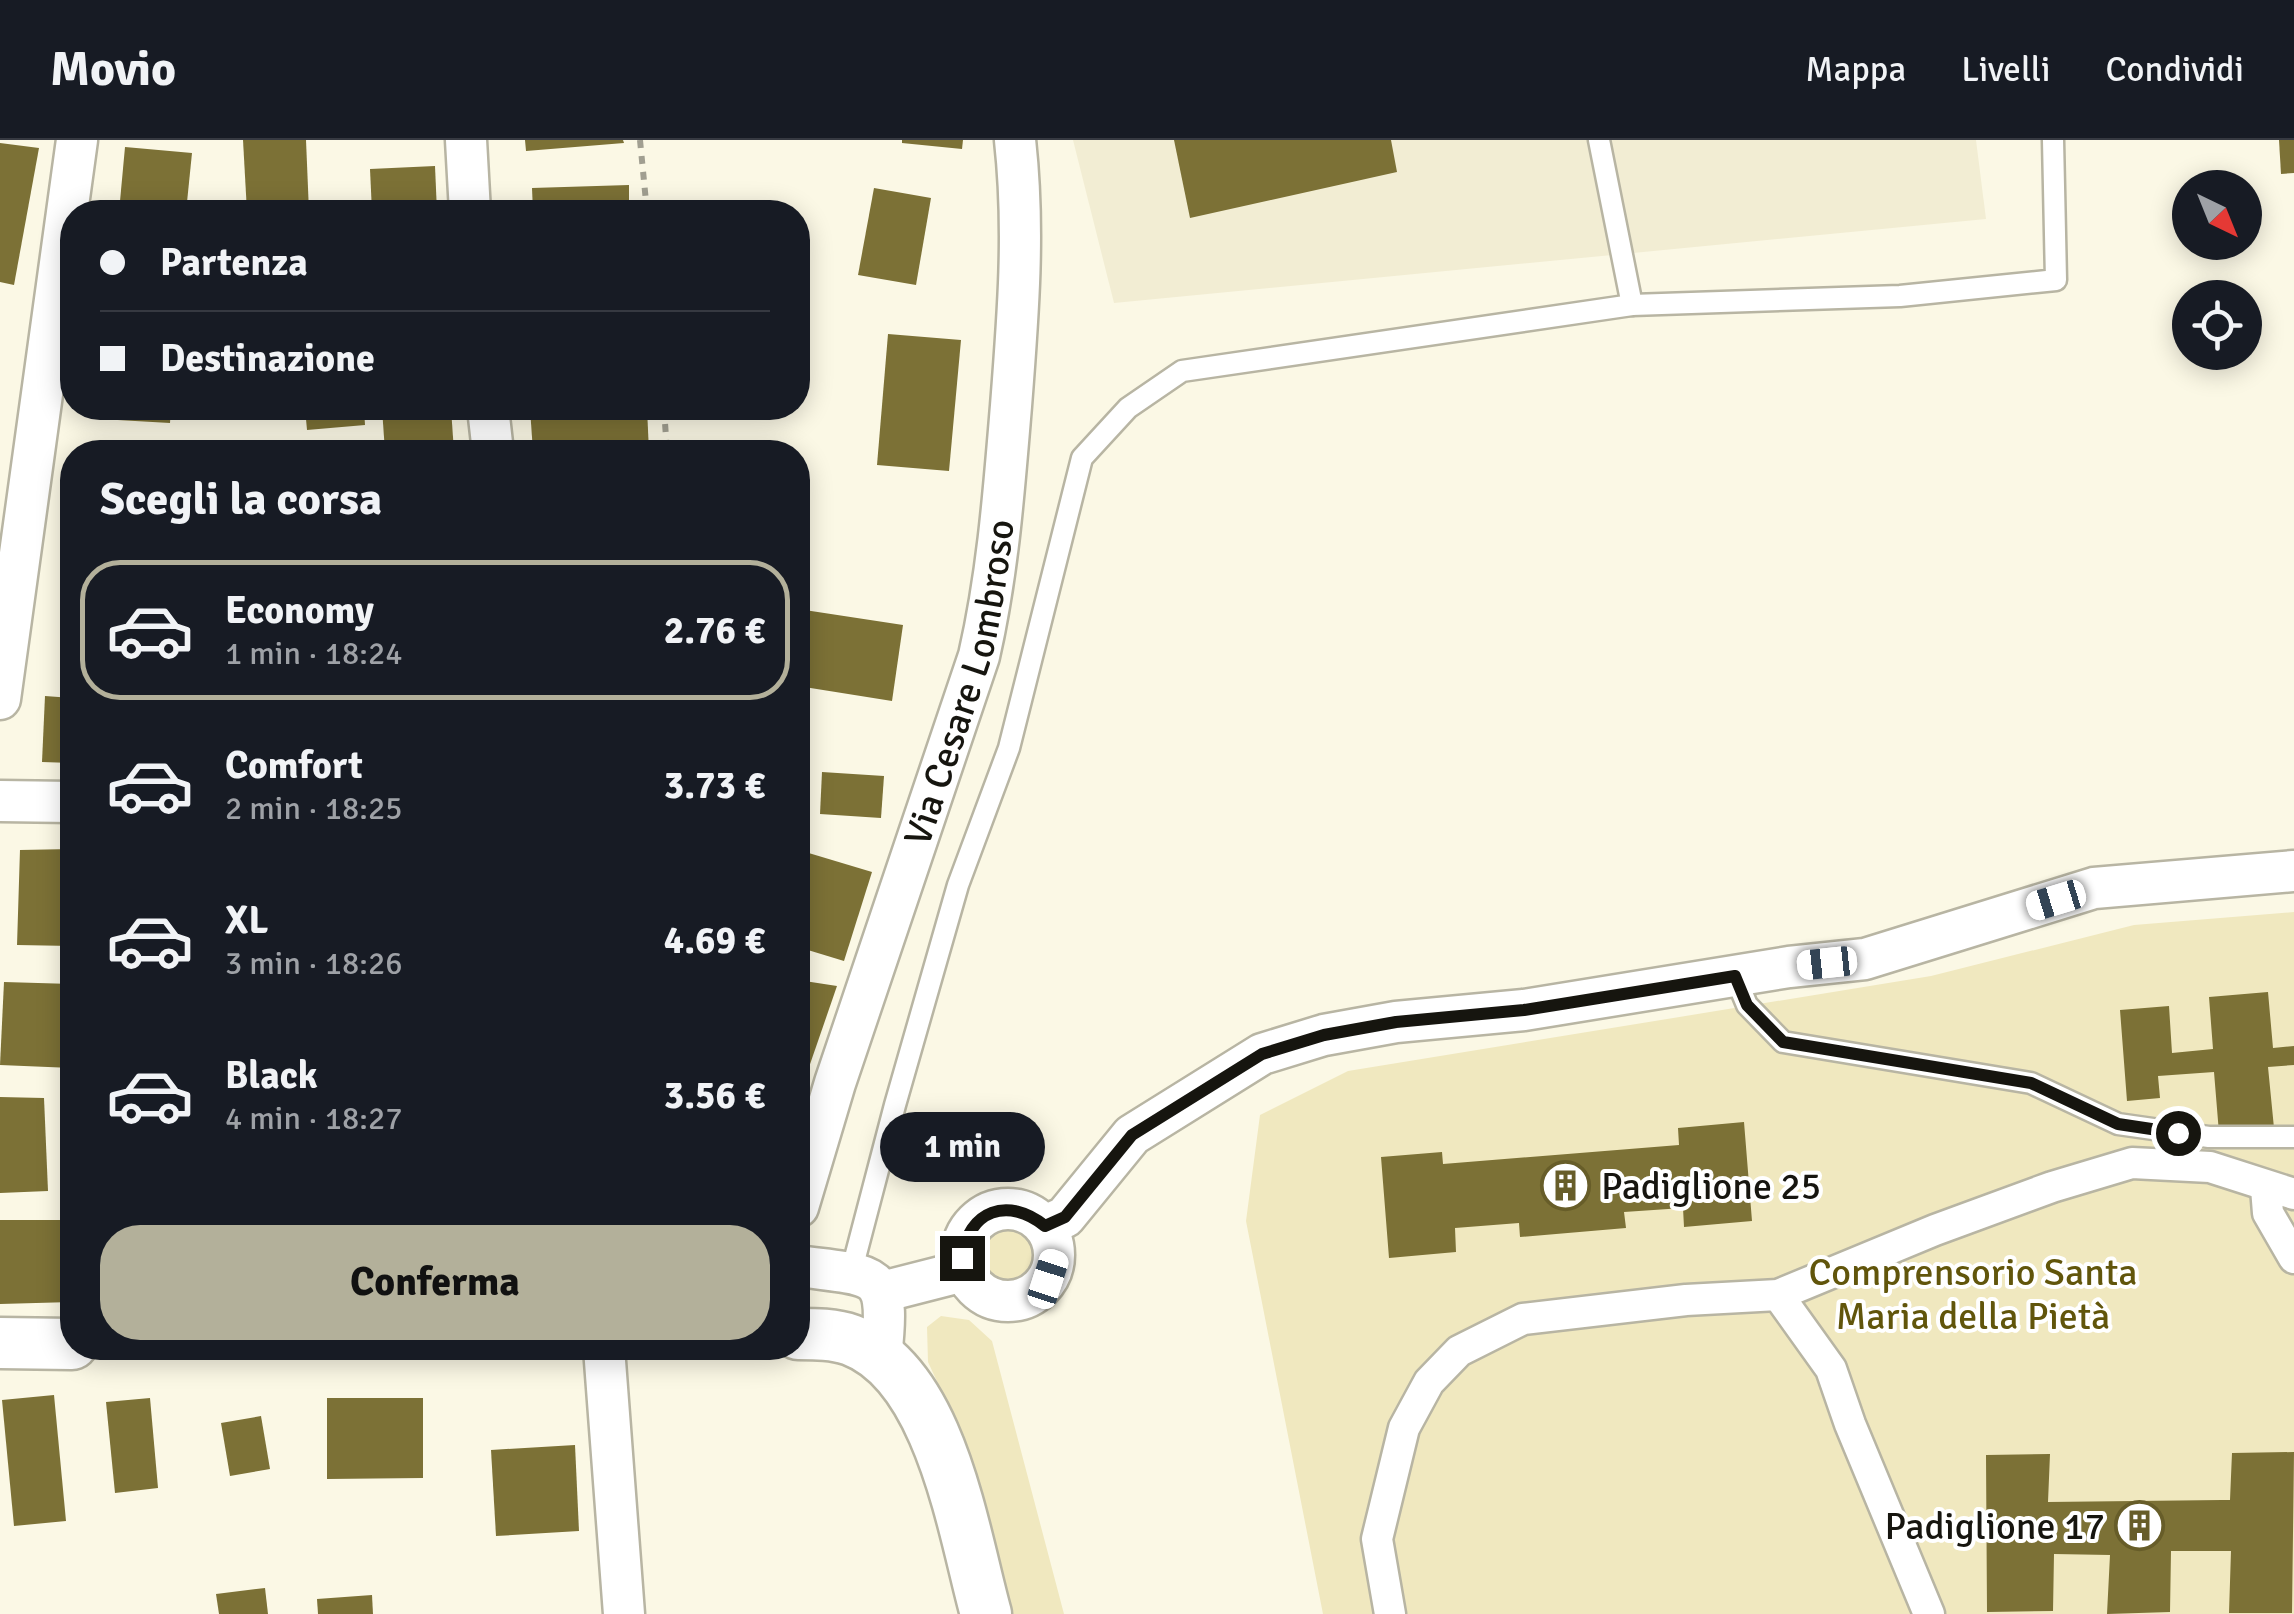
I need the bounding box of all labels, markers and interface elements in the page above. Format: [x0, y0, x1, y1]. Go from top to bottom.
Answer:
text: Movio [50, 40, 176, 99]
text: Mappa [1805, 48, 1906, 91]
text: Livelli [1961, 48, 2050, 91]
text: Condividi [2105, 48, 2244, 91]
north arrow [2172, 170, 2262, 260]
map controls [2172, 170, 2262, 370]
text: Partenza [160, 239, 308, 286]
button: locate [2172, 280, 2262, 370]
text: Destinazione [160, 335, 375, 382]
text: Scegli la corsa [100, 472, 382, 527]
street label: Via Cesare Lombroso [894, 517, 1025, 852]
icon: car [105, 585, 195, 675]
text: Economy [225, 587, 374, 634]
text: 2.76 € [664, 607, 765, 654]
text: 1 min · 18:24 [225, 634, 403, 673]
icon: car [105, 740, 195, 830]
text: Comfort [225, 742, 363, 789]
text: 3.73 € [664, 762, 765, 809]
text: 2 min · 18:25 [225, 789, 403, 828]
car [2023, 877, 2089, 923]
icon: car [105, 895, 195, 985]
text: XL [225, 897, 268, 944]
text: 4.69 € [664, 917, 765, 964]
text: 3 min · 18:26 [225, 944, 403, 983]
car [1796, 945, 1858, 981]
icon: car [105, 1050, 195, 1140]
text: Black [225, 1052, 318, 1099]
text: 3.56 € [664, 1072, 765, 1119]
text: 4 min · 18:27 [225, 1099, 403, 1138]
route start [2156, 1111, 2201, 1156]
callout: 1 min [880, 1113, 1044, 1183]
text: 1 min [924, 1127, 1001, 1166]
building icon: Padiglione 25 [1540, 1160, 1592, 1212]
place label: Padiglione 25 [1601, 1163, 1821, 1210]
button: Conferma [100, 1225, 770, 1340]
route end [940, 1236, 985, 1281]
car [1024, 1246, 1072, 1312]
park label: Comprensorio Santa Maria della Pietà [1809, 1249, 2137, 1340]
building icon: Padiglione 17 [2114, 1500, 2166, 1552]
place label: Padiglione 17 [1885, 1503, 2105, 1550]

